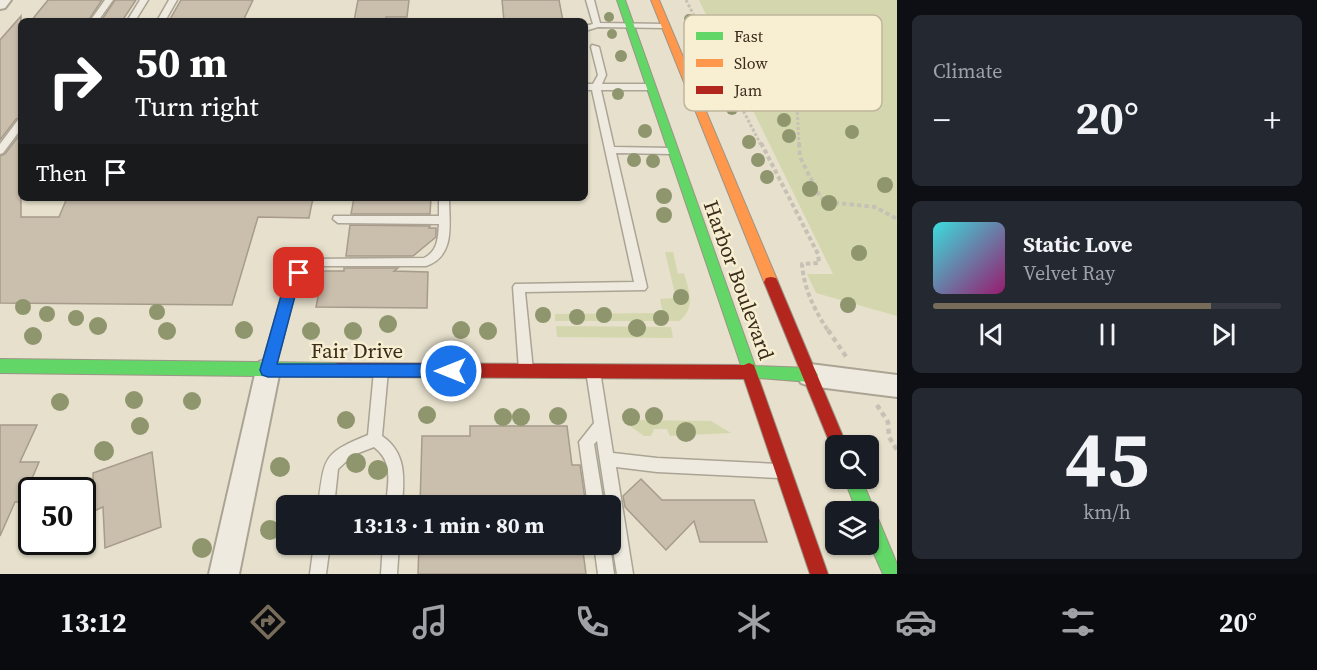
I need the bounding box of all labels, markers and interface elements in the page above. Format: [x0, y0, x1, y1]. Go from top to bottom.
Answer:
legend [684, 15, 882, 111]
text: Fast [734, 25, 764, 47]
text: 50 m [135, 33, 228, 91]
icon: right [36, 42, 114, 120]
text: Slow [734, 52, 769, 74]
text: Climate [933, 57, 1002, 85]
text: Jam [733, 79, 762, 101]
text: 20° [1075, 87, 1139, 149]
text: Turn right [135, 88, 259, 125]
text: − [933, 97, 951, 142]
text: + [1263, 97, 1281, 142]
icon: arrive [99, 156, 132, 189]
text: Then [36, 158, 87, 188]
street label: Harbor Boulevard [697, 196, 781, 364]
text: Static Love [1023, 229, 1133, 259]
pin [273, 247, 324, 298]
icon: arrive [282, 256, 315, 289]
text: Velvet Ray [1023, 259, 1115, 287]
icon: previous [975, 318, 1008, 351]
icon: pause [1091, 318, 1124, 351]
icon: next [1207, 318, 1240, 351]
street label: Fair Drive [311, 336, 403, 365]
position arrow [419, 339, 483, 403]
text: 45 [1065, 405, 1149, 512]
map controls [825, 435, 879, 555]
button: search [825, 435, 879, 489]
speed limit sign: 50 [18, 477, 96, 555]
text: km/h [1083, 498, 1131, 526]
button: layers [825, 501, 879, 555]
text: 13:13 · 1 min · 80 m [353, 510, 544, 540]
icon: directions [247, 601, 289, 643]
icon: music [409, 601, 451, 643]
icon: phone [571, 601, 613, 643]
icon: climate [733, 601, 775, 643]
icon: car [895, 601, 937, 643]
icon: filters [1057, 601, 1099, 643]
text: 13:12 [60, 604, 127, 641]
text: 20° [1219, 604, 1257, 641]

